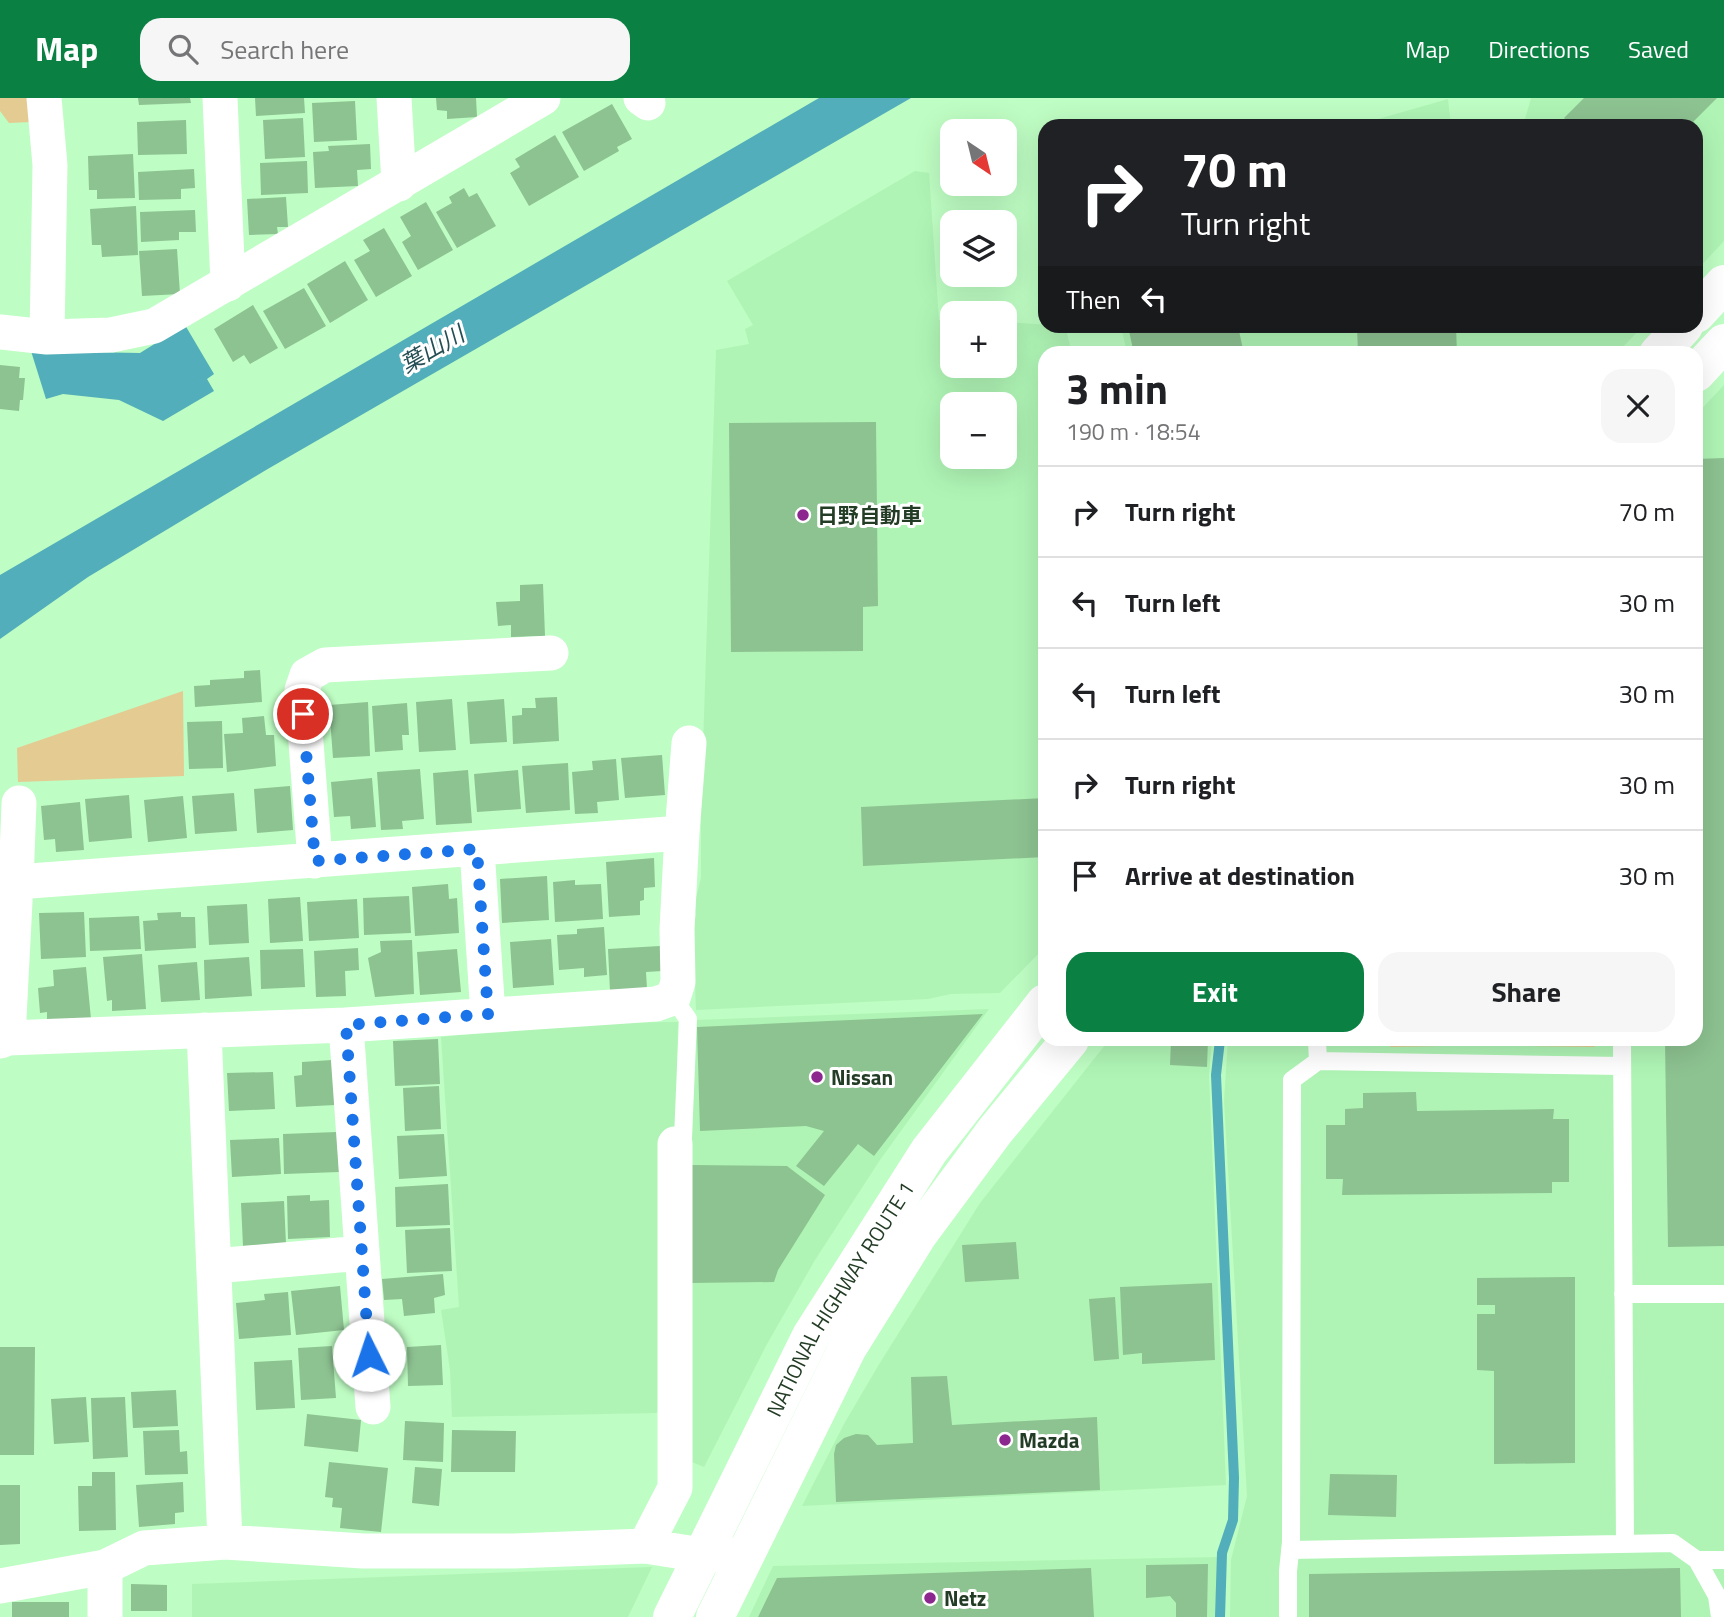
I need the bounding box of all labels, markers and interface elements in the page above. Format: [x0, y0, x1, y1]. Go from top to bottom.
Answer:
search box [140, 18, 630, 81]
text: Map [35, 24, 98, 74]
icon: search [164, 30, 202, 68]
text: Search here [220, 30, 349, 69]
text: Map [1405, 31, 1450, 67]
text: Directions [1488, 31, 1590, 67]
text: Saved [1628, 31, 1689, 67]
north arrow [940, 119, 1017, 196]
map controls [940, 119, 1017, 469]
text: 70 m [1181, 131, 1288, 206]
icon: right [1066, 147, 1157, 238]
text: Turn right [1181, 199, 1310, 247]
button: layers [940, 210, 1017, 287]
text: Then [1066, 280, 1121, 319]
icon: left [1135, 280, 1173, 318]
button: + [940, 301, 1017, 378]
water label: 葉山川 [393, 315, 473, 381]
text: 3 min [1066, 356, 1168, 420]
button: close [1601, 369, 1675, 443]
button: − [940, 392, 1017, 469]
text: 190 m · 18:54 [1066, 414, 1201, 449]
text: Turn right [1125, 492, 1236, 531]
text: 70 m [1618, 492, 1675, 531]
icon: right [1066, 493, 1104, 531]
place label: 日野自動車 [817, 499, 922, 531]
marker: 日野自動車 [795, 507, 811, 523]
text: Turn left [1125, 583, 1220, 622]
text: 30 m [1618, 583, 1675, 622]
icon: left [1066, 584, 1104, 622]
text: Turn left [1125, 674, 1220, 713]
text: 30 m [1618, 674, 1675, 713]
icon: left [1066, 675, 1104, 713]
pin [273, 684, 333, 744]
icon: arrive [284, 695, 322, 733]
text: Turn right [1125, 765, 1236, 804]
text: 30 m [1618, 765, 1675, 804]
icon: right [1066, 766, 1104, 804]
text: Arrive at destination [1125, 856, 1355, 895]
text: 30 m [1618, 856, 1675, 895]
icon: arrive [1066, 857, 1104, 895]
button: Exit [1066, 952, 1364, 1032]
button: Share [1378, 952, 1675, 1032]
place label: Nissan [831, 1061, 893, 1093]
marker: Nissan [809, 1069, 825, 1085]
street label: NATIONAL HIGHWAY ROUTE 1 [758, 1175, 922, 1422]
position arrow [332, 1318, 406, 1392]
place label: Mazda [1019, 1424, 1080, 1456]
marker: Mazda [997, 1432, 1013, 1448]
place label: Netz [944, 1582, 986, 1614]
marker: Netz [922, 1590, 938, 1606]

